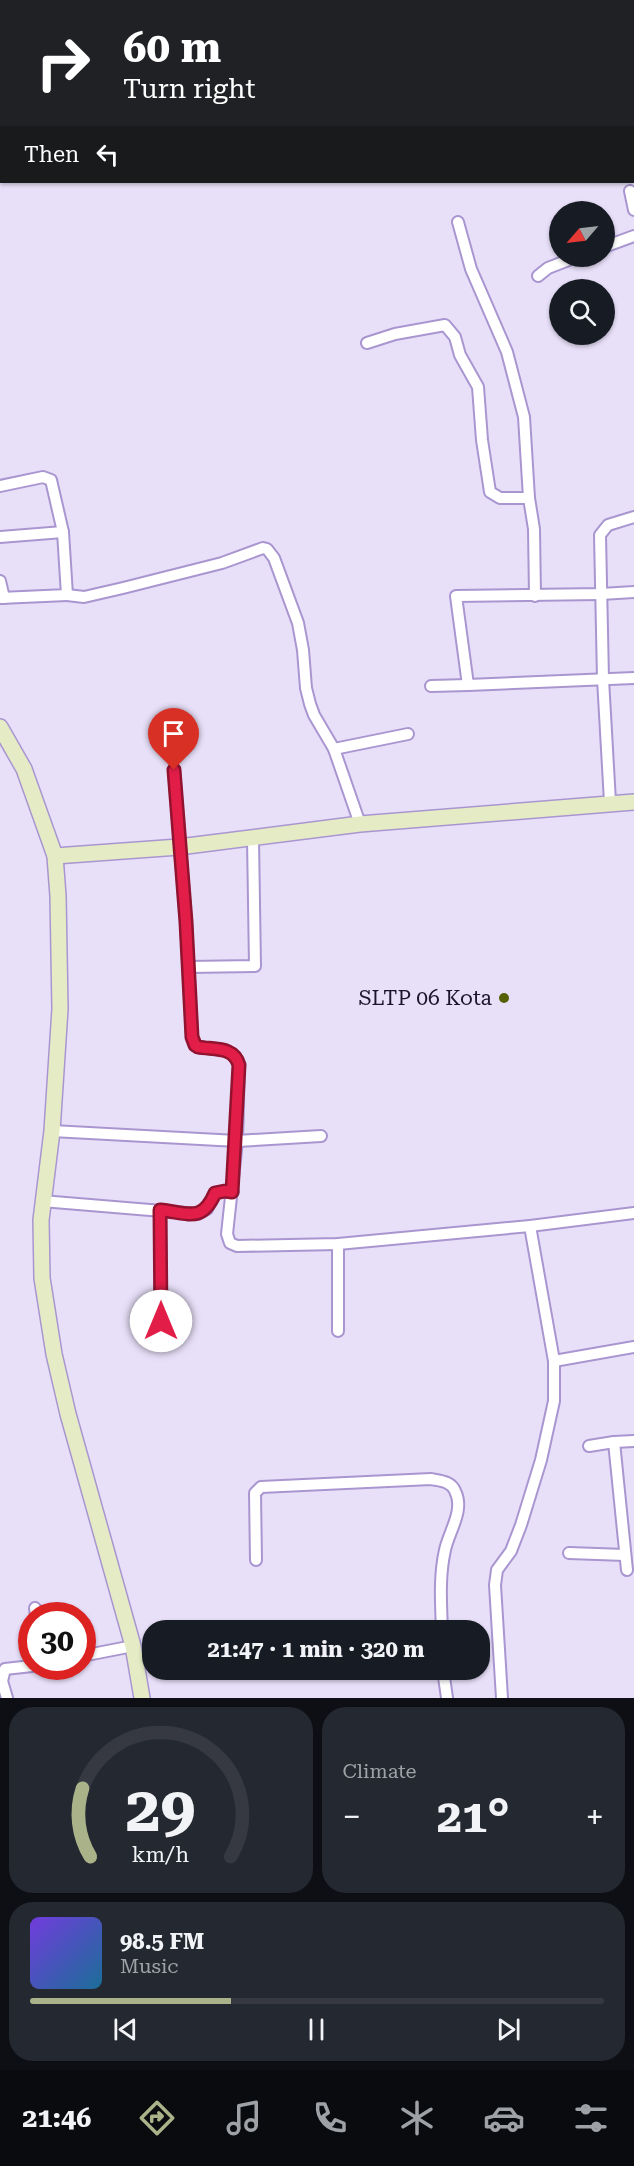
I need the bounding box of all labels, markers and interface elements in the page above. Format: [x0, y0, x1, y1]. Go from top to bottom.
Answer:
text: 60 m [123, 23, 221, 72]
icon: right [24, 24, 102, 102]
text: Turn right [123, 73, 256, 105]
icon: left [91, 138, 124, 171]
text: Then [24, 142, 79, 167]
north arrow [549, 201, 615, 267]
map controls [549, 201, 615, 345]
button: search [549, 279, 615, 345]
pin [148, 708, 199, 770]
icon: arrive [157, 717, 190, 750]
place label: SLTP 06 Kota [358, 986, 493, 1010]
marker: SLTP 06 Kota [497, 991, 511, 1005]
position arrow [129, 1289, 193, 1353]
speed limit sign: 30 [18, 1602, 96, 1680]
text: 21:47 · 1 min · 320 m [207, 1637, 425, 1662]
text: Climate [343, 1759, 417, 1783]
text: 29 [126, 1773, 196, 1846]
text: 21° [437, 1790, 510, 1843]
text: − [343, 1797, 361, 1836]
text: + [586, 1797, 604, 1836]
text: km/h [132, 1842, 190, 1867]
text: 98.5 FM [120, 1929, 204, 1954]
text: Music [120, 1954, 179, 1978]
icon: previous [109, 2013, 142, 2046]
icon: pause [300, 2013, 333, 2046]
icon: next [492, 2013, 525, 2046]
icon: directions [136, 2097, 178, 2139]
icon: music [223, 2097, 265, 2139]
icon: phone [309, 2097, 351, 2139]
icon: climate [396, 2097, 438, 2139]
icon: car [483, 2097, 525, 2139]
icon: filters [570, 2097, 612, 2139]
text: 21:46 [22, 2102, 91, 2134]

